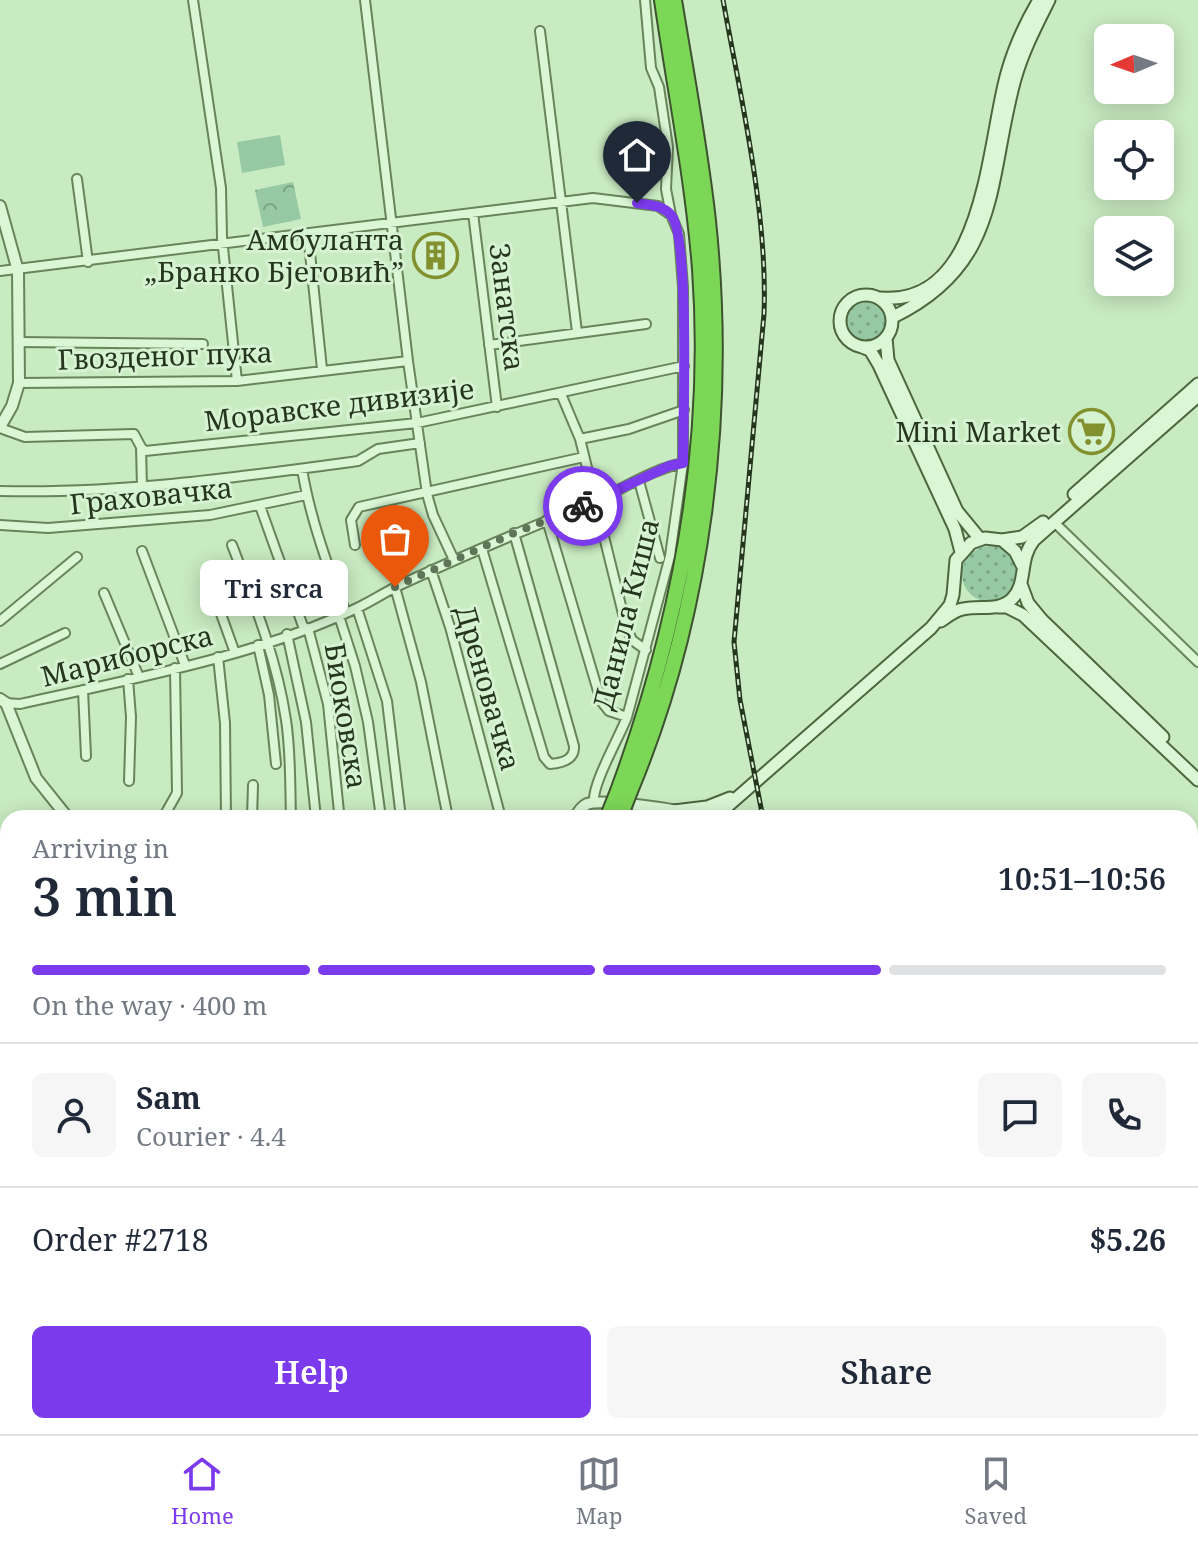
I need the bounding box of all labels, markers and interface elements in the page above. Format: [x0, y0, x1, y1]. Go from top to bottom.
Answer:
north arrow [1094, 24, 1174, 104]
map controls [1094, 24, 1174, 296]
button: locate [1094, 120, 1174, 200]
pin [603, 121, 671, 203]
icon: home [615, 133, 659, 177]
button: layers [1094, 216, 1174, 296]
place label: Амбуланта „Бранко Бјеговић” [145, 220, 404, 290]
building icon: Амбуланта „Бранко Бјеговић” [411, 232, 459, 280]
street label: Занатска [481, 241, 535, 373]
street label: Гвозденог пука [57, 332, 273, 378]
street label: Моравске дивизије [202, 369, 476, 439]
supermarket icon: Mini Market [1068, 408, 1116, 456]
place label: Mini Market [896, 412, 1061, 450]
courier [543, 466, 623, 546]
street label: Граховачка [68, 468, 234, 522]
icon: bike [561, 484, 605, 528]
pin [361, 505, 429, 587]
street label: Данила Киша [583, 514, 667, 713]
icon: bag [373, 517, 417, 561]
callout: Tri srca [199, 559, 347, 615]
text: Tri srca [224, 570, 324, 606]
street label: Дреновачка [447, 601, 531, 775]
street label: Мариборска [37, 615, 217, 695]
street label: Биоковска [317, 640, 377, 792]
text: Arriving in [32, 830, 169, 866]
text: 10:51–10:56 [998, 858, 1166, 899]
text: 3 min [32, 860, 177, 931]
text: On the way · 400 m [32, 987, 267, 1023]
button: person [32, 1073, 116, 1157]
button: chat [978, 1073, 1062, 1157]
button: phone [1082, 1073, 1166, 1157]
text: Sam [136, 1077, 201, 1118]
text: Courier · 4.4 [136, 1118, 286, 1154]
text: Order #2718 [32, 1219, 209, 1260]
text: $5.26 [1089, 1219, 1166, 1260]
button: Help [32, 1326, 591, 1418]
button: Share [607, 1326, 1166, 1418]
tab: Home [171, 1452, 234, 1530]
tab: Map [576, 1452, 622, 1530]
tab: Saved [965, 1452, 1027, 1530]

